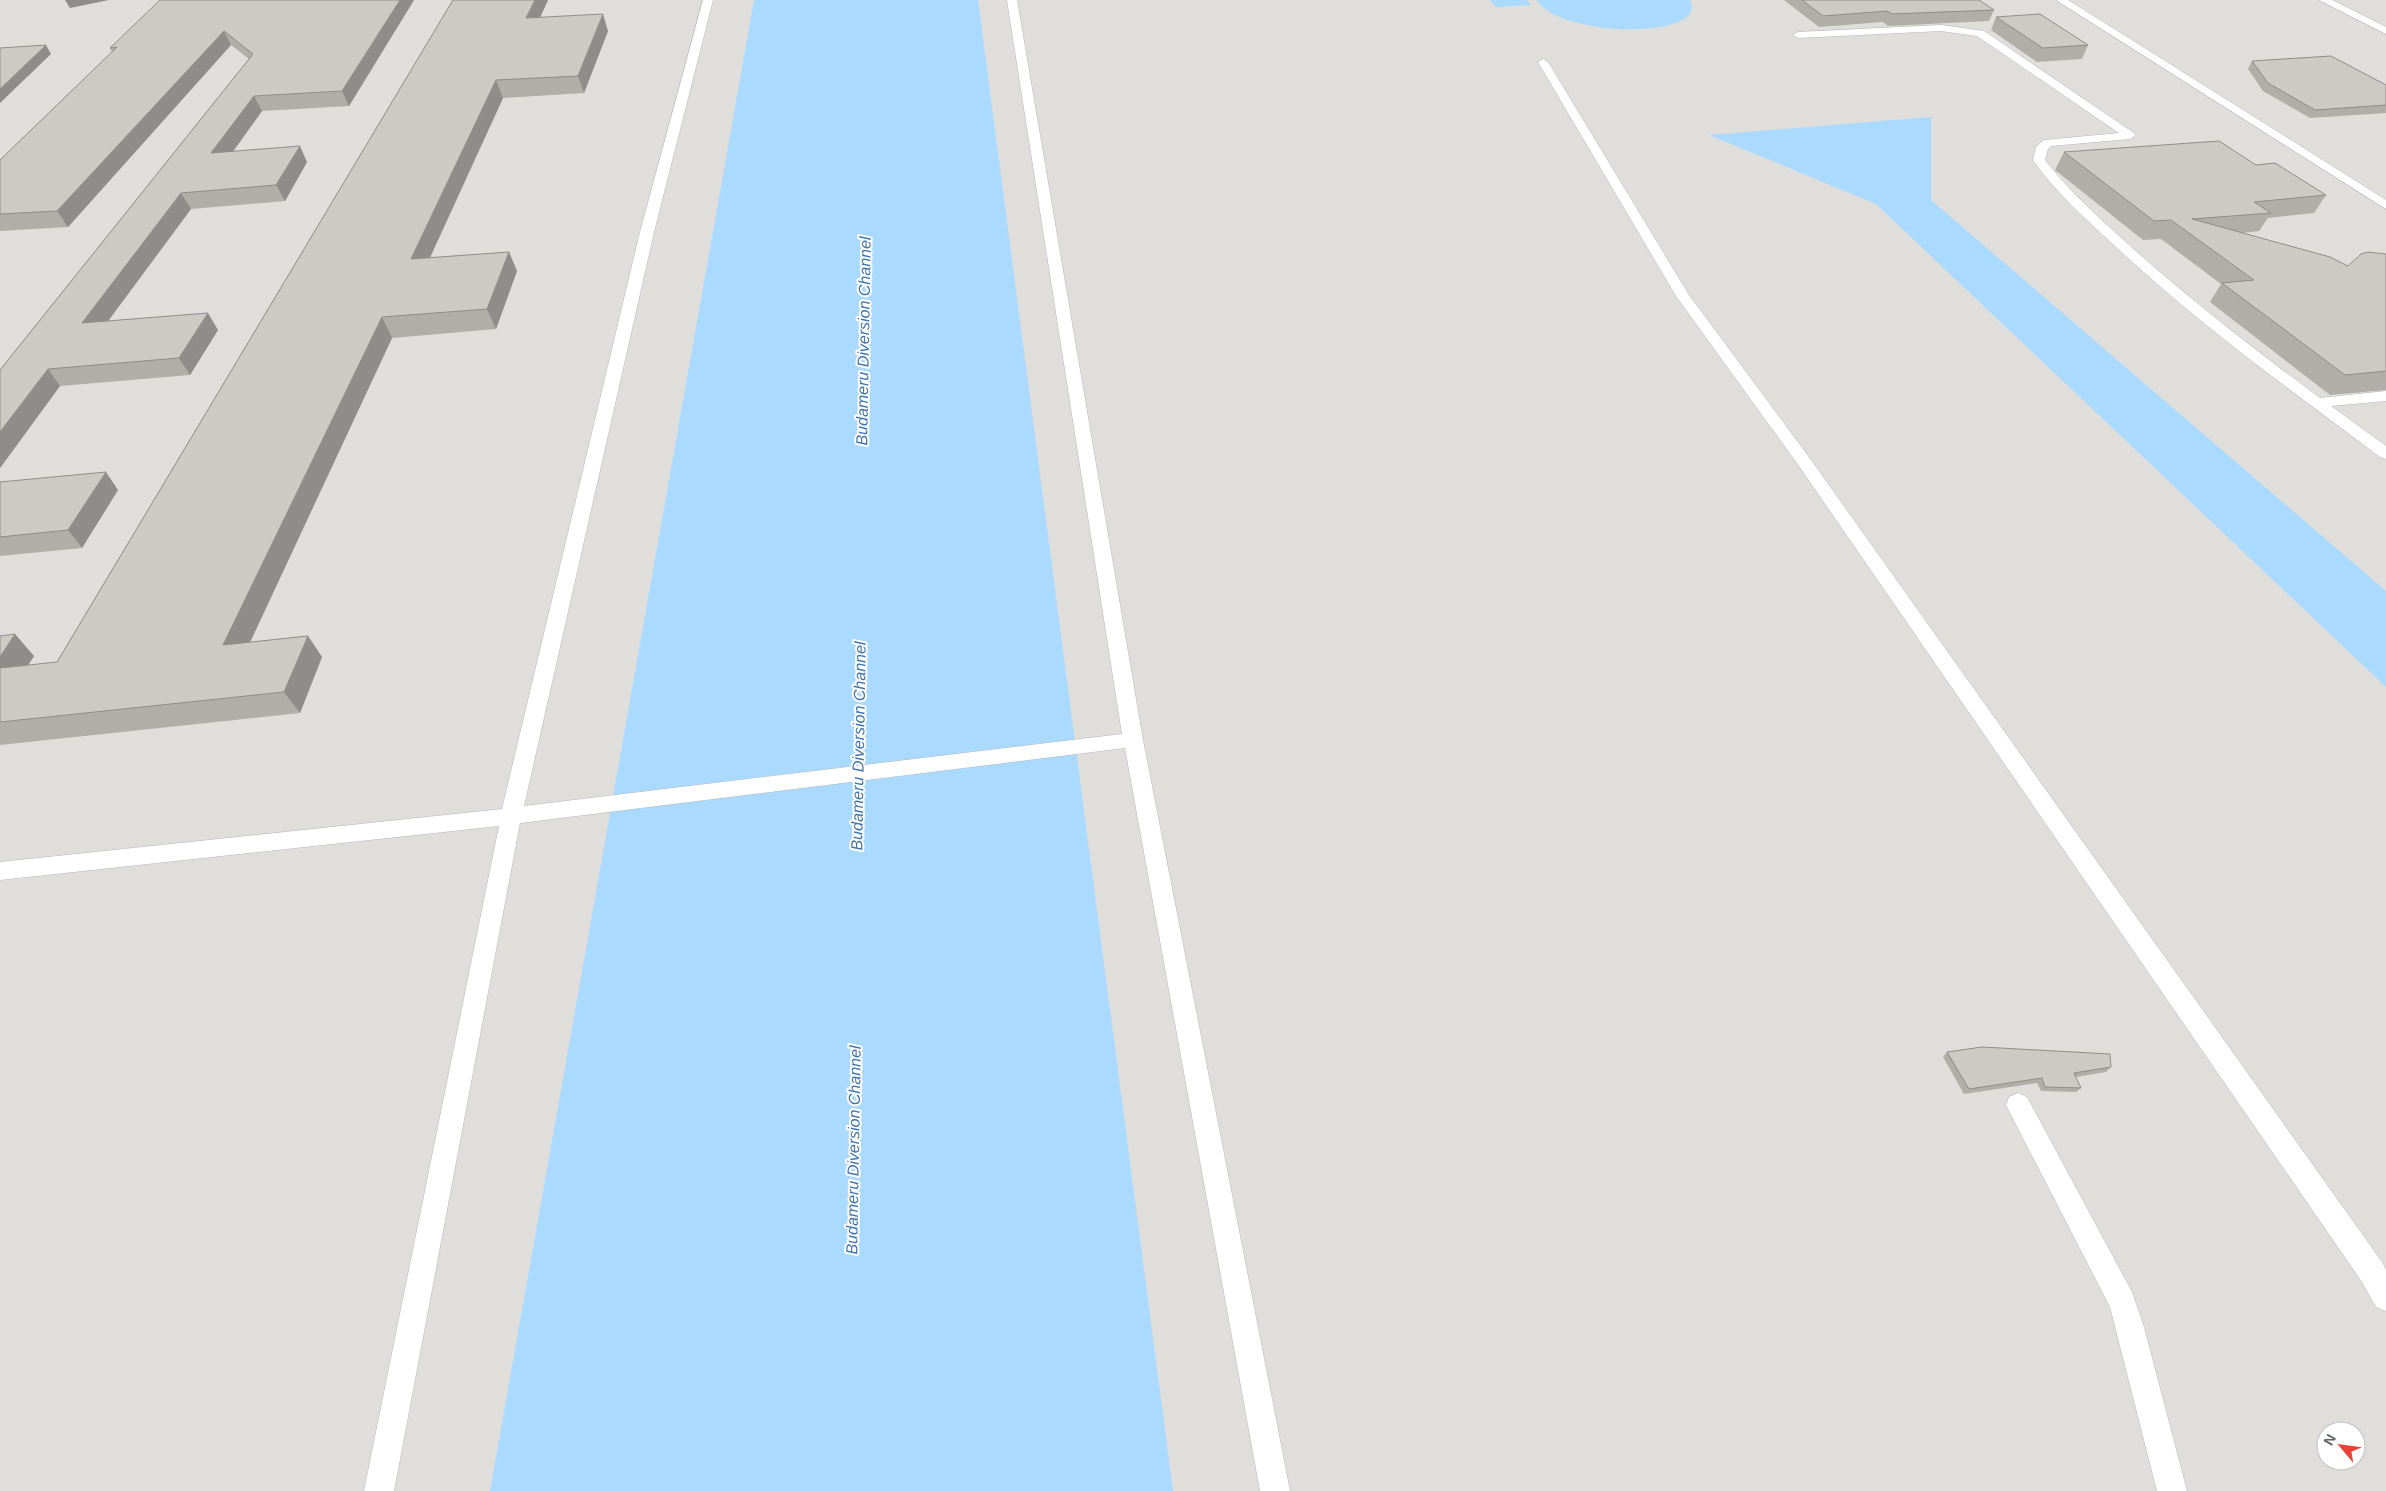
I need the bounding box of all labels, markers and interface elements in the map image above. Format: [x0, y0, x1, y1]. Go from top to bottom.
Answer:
water label: Budameru Diversion Channel [853, 236, 874, 446]
water label: Budameru Diversion Channel [848, 641, 869, 851]
water label: Budameru Diversion Channel [843, 1045, 864, 1255]
north arrow [2316, 1421, 2366, 1471]
text: N [2320, 1431, 2339, 1448]

